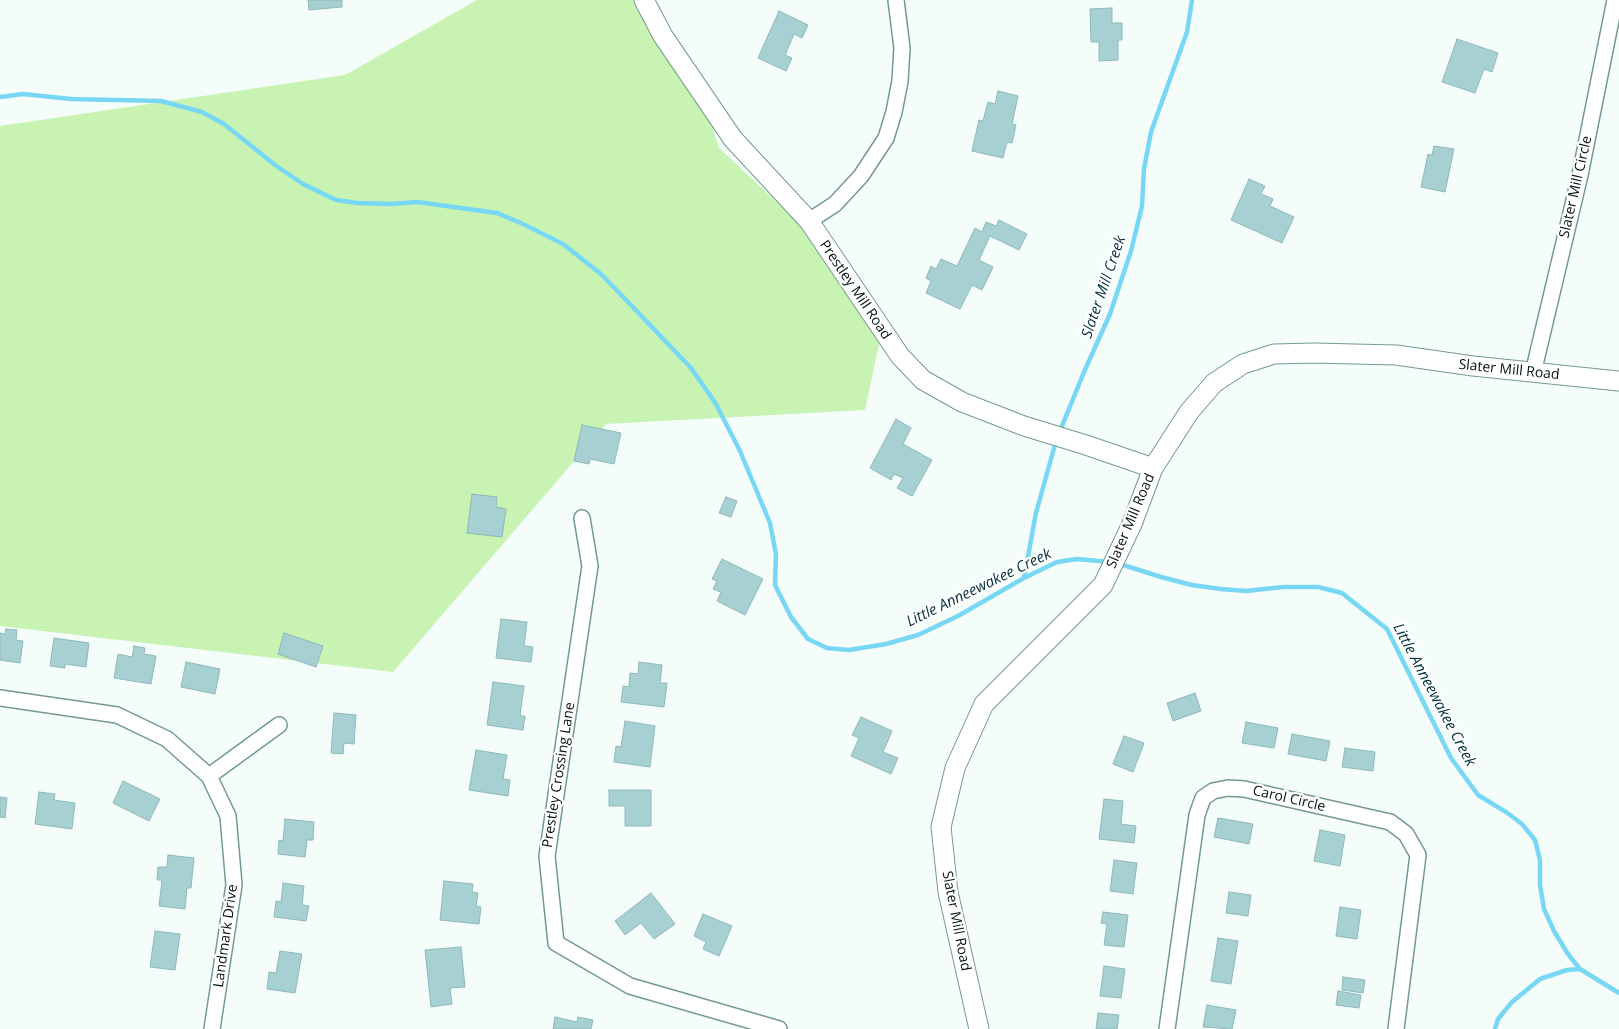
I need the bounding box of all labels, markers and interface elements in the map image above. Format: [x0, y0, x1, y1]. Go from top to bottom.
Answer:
street label: Slater Mill Circle [1556, 134, 1596, 240]
water label: Slater Mill Creek [1078, 234, 1130, 340]
street label: Prestley Mill Road [816, 237, 894, 343]
street label: Slater Mill Road [1458, 356, 1560, 384]
street label: Slater Mill Road [1103, 471, 1159, 571]
water label: Little Anneewakee Creek [904, 545, 1054, 631]
water label: Little Anneewakee Creek [1389, 621, 1479, 769]
street label: Prestley Crossing Lane [539, 701, 579, 849]
street label: Carol Circle [1251, 782, 1327, 816]
street label: Slater Mill Road [938, 870, 974, 972]
street label: Landmark Drive [210, 883, 242, 989]

